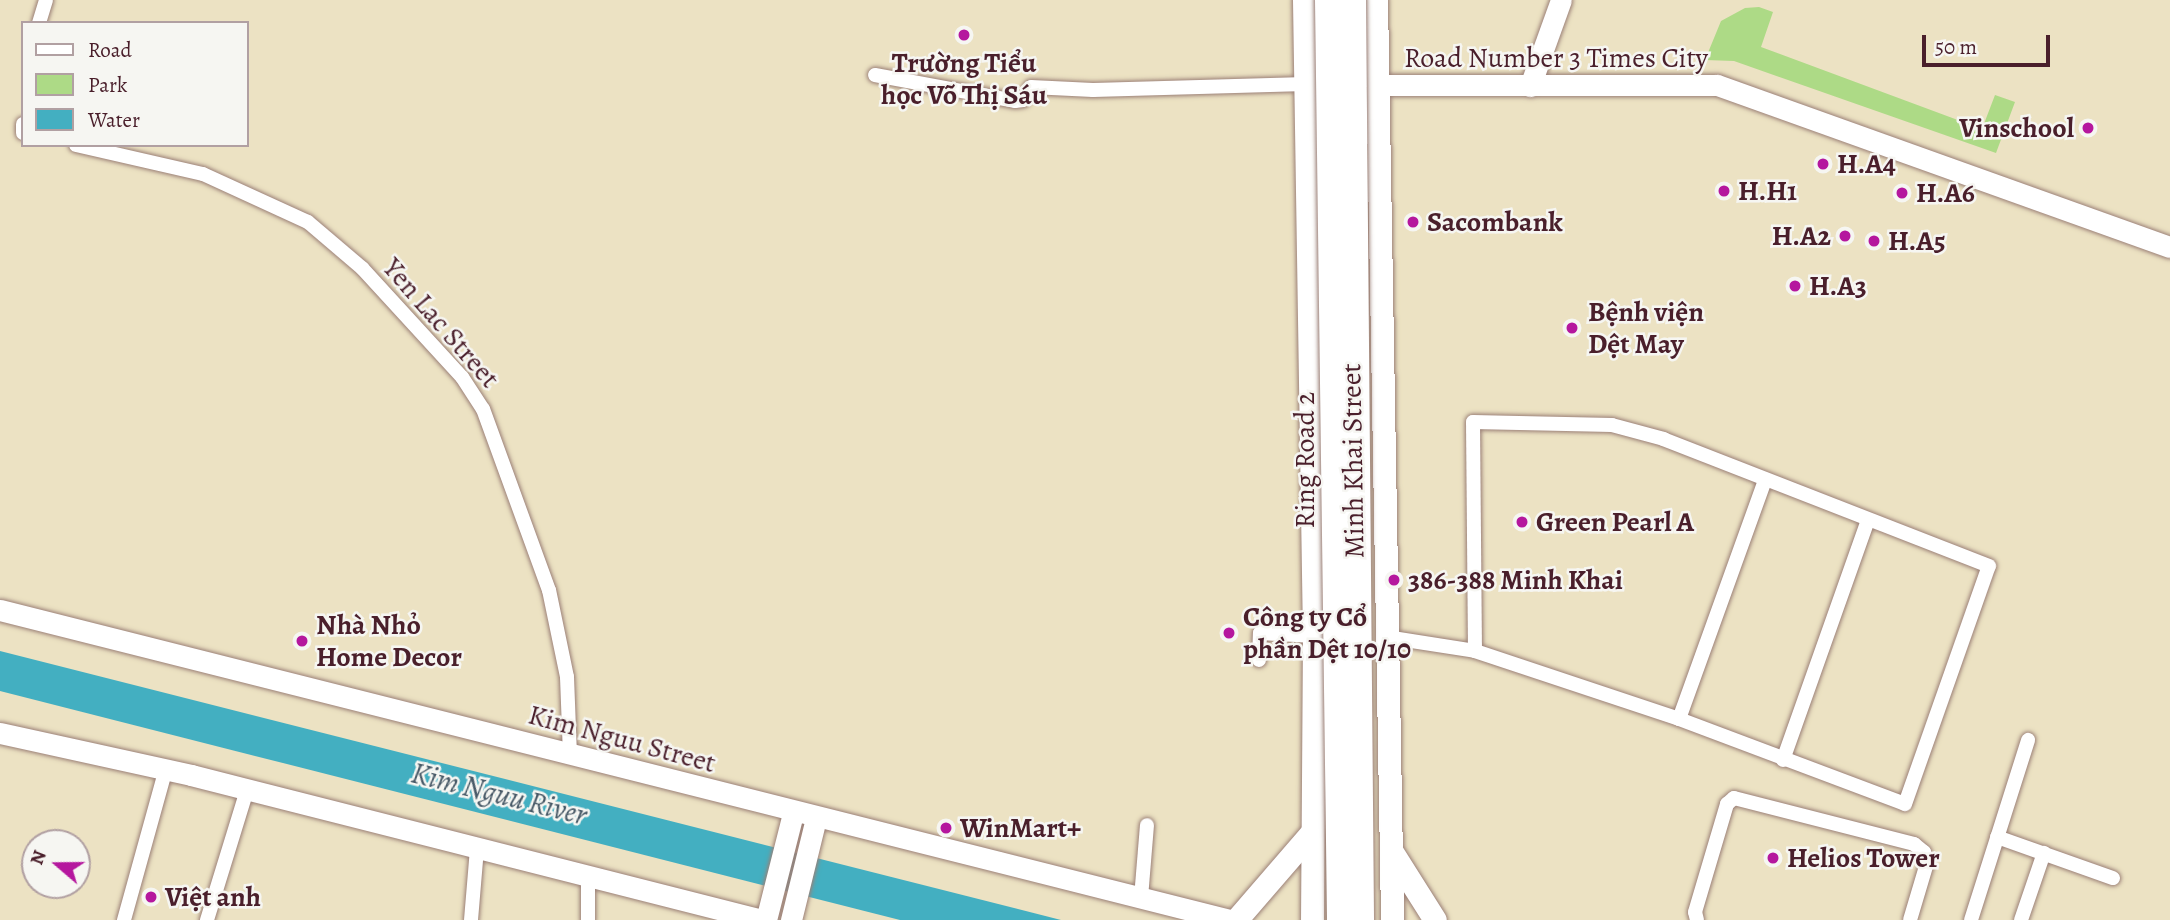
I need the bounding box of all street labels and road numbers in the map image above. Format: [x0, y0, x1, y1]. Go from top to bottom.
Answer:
street label: Road Number 3 Times City [1404, 41, 1708, 75]
street label: Yen Lac Street [376, 251, 506, 395]
street label: Minh Khai Street [1335, 363, 1371, 559]
street label: Ring Road 2 [1288, 392, 1322, 528]
street label: Kim Nguu Street [525, 698, 719, 780]

